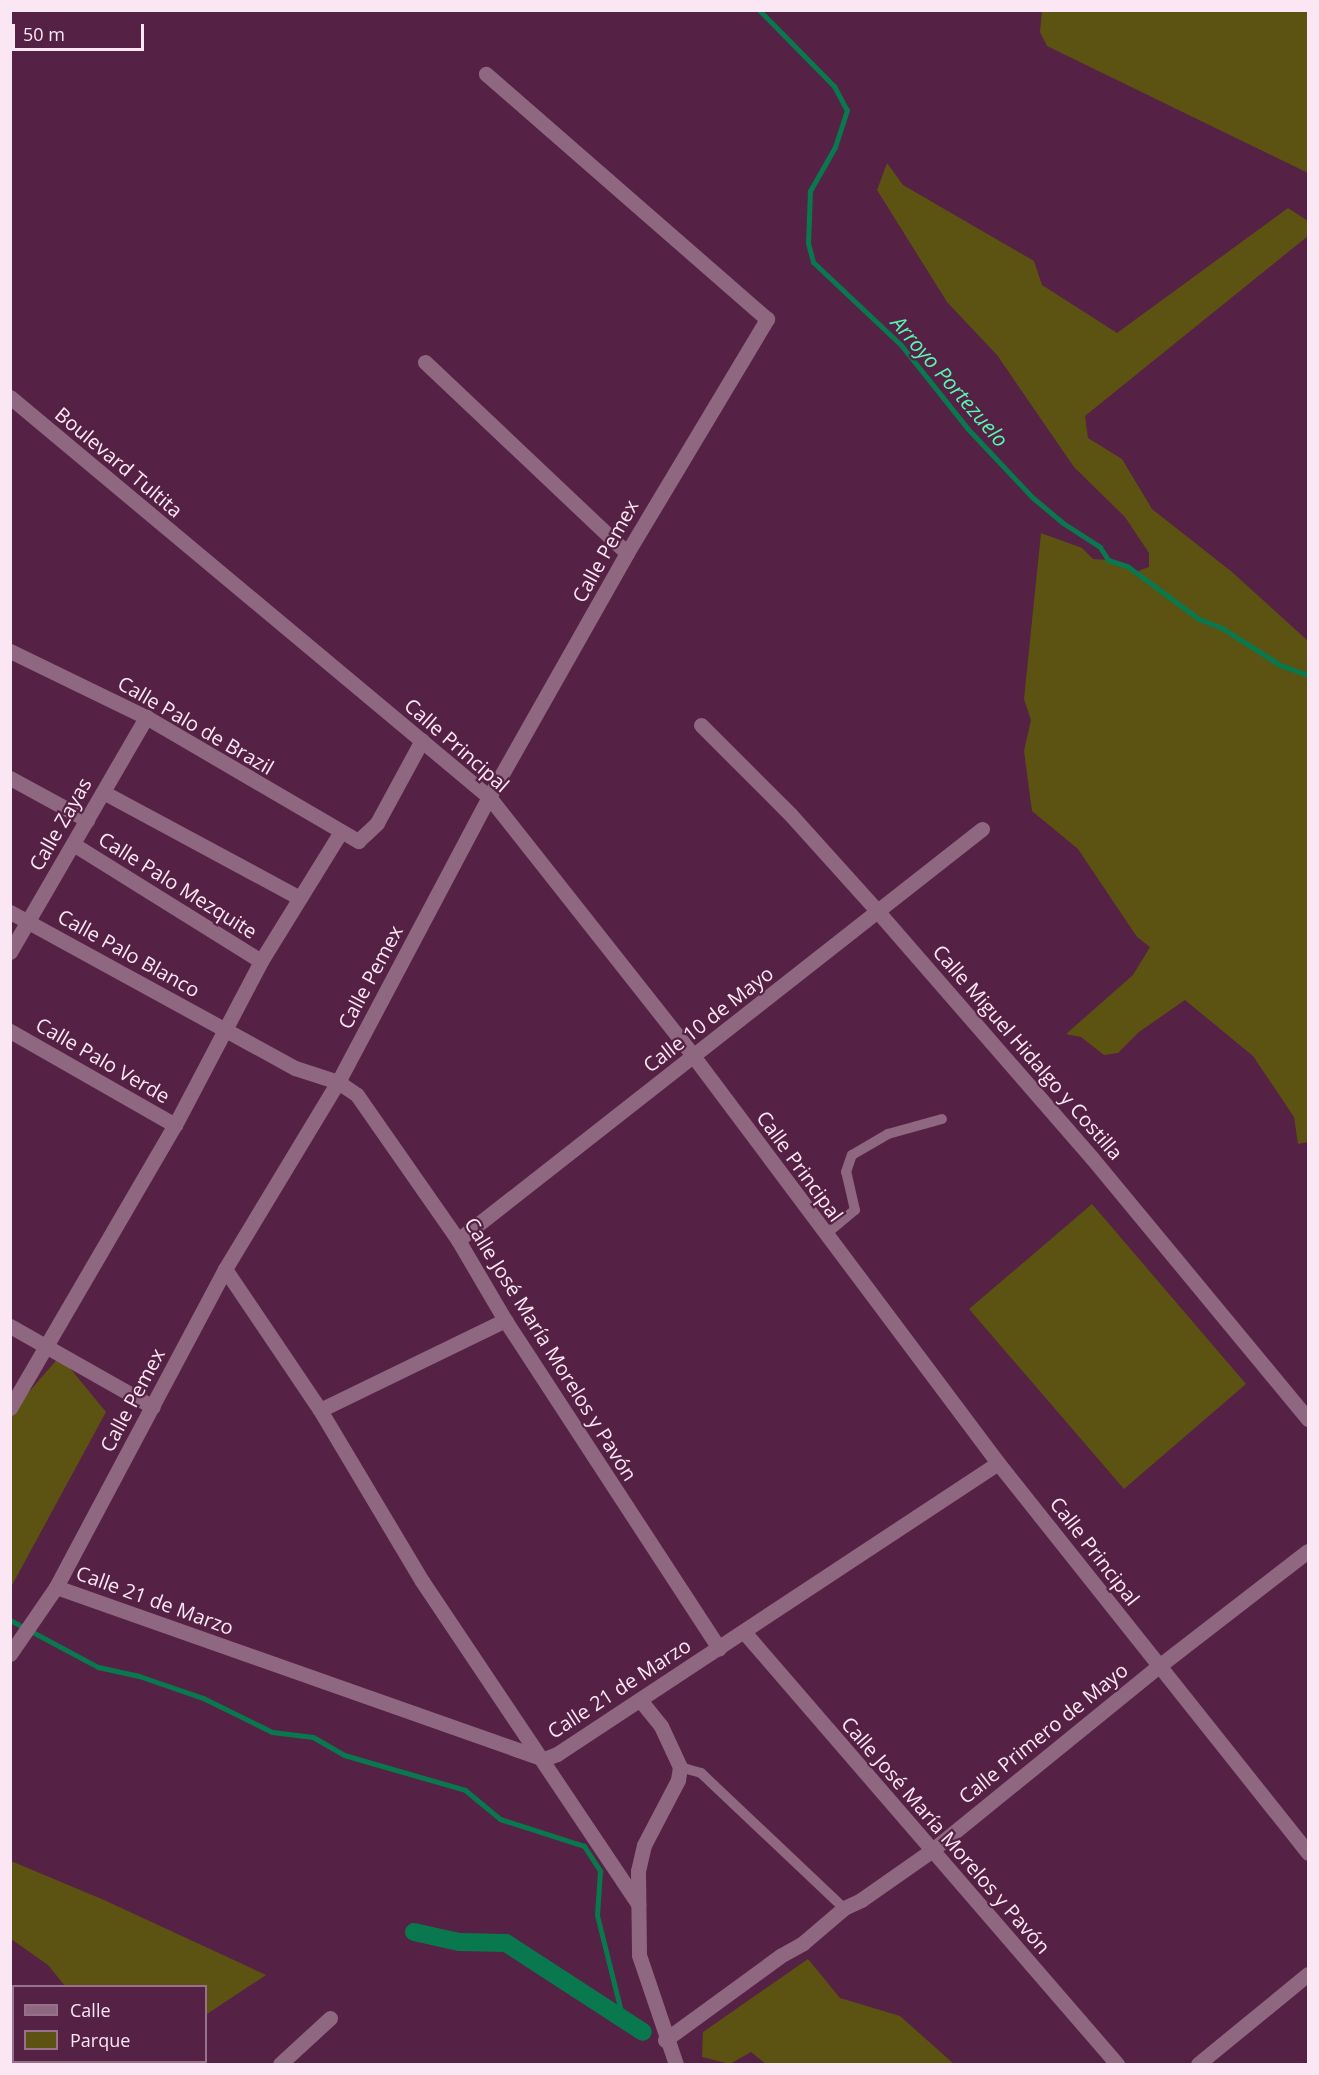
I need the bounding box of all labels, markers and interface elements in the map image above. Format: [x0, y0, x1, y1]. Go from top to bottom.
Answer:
scale bar [15, 12, 147, 50]
text: 50 m [23, 22, 65, 46]
water label: Arroyo Portezuelo [886, 310, 1014, 452]
street label: Boulevard Tultita [50, 402, 188, 522]
street label: Calle Pemex [567, 495, 643, 607]
street label: Calle Palo de Brazil [114, 671, 278, 779]
street label: Calle Principal [400, 693, 514, 797]
street label: Calle Zayas [24, 773, 96, 875]
street label: Calle Palo Mezquite [94, 827, 262, 943]
street label: Calle Palo Blanco [54, 904, 204, 1002]
street label: Calle Pemex [333, 921, 407, 1033]
street label: Calle Miguel Hidalgo y Costilla [928, 940, 1128, 1164]
street label: Calle 10 de Mayo [638, 961, 778, 1077]
street label: Calle Palo Verde [32, 1012, 174, 1108]
street label: Calle Principal [752, 1106, 848, 1226]
street label: Calle José María Morelos y Pavón [460, 1213, 642, 1485]
street label: Calle Pemex [95, 1344, 169, 1456]
street label: Calle Principal [1045, 1492, 1145, 1610]
street label: Calle 21 de Marzo [73, 1560, 237, 1640]
street label: Calle 21 de Marzo [543, 1633, 695, 1743]
street label: Calle Primero de Mayo [954, 1657, 1132, 1809]
street label: Calle José María Morelos y Pavón [837, 1712, 1055, 1958]
legend [12, 1985, 207, 2063]
text: Calle [70, 1998, 111, 2022]
text: Parque [70, 2028, 130, 2052]

